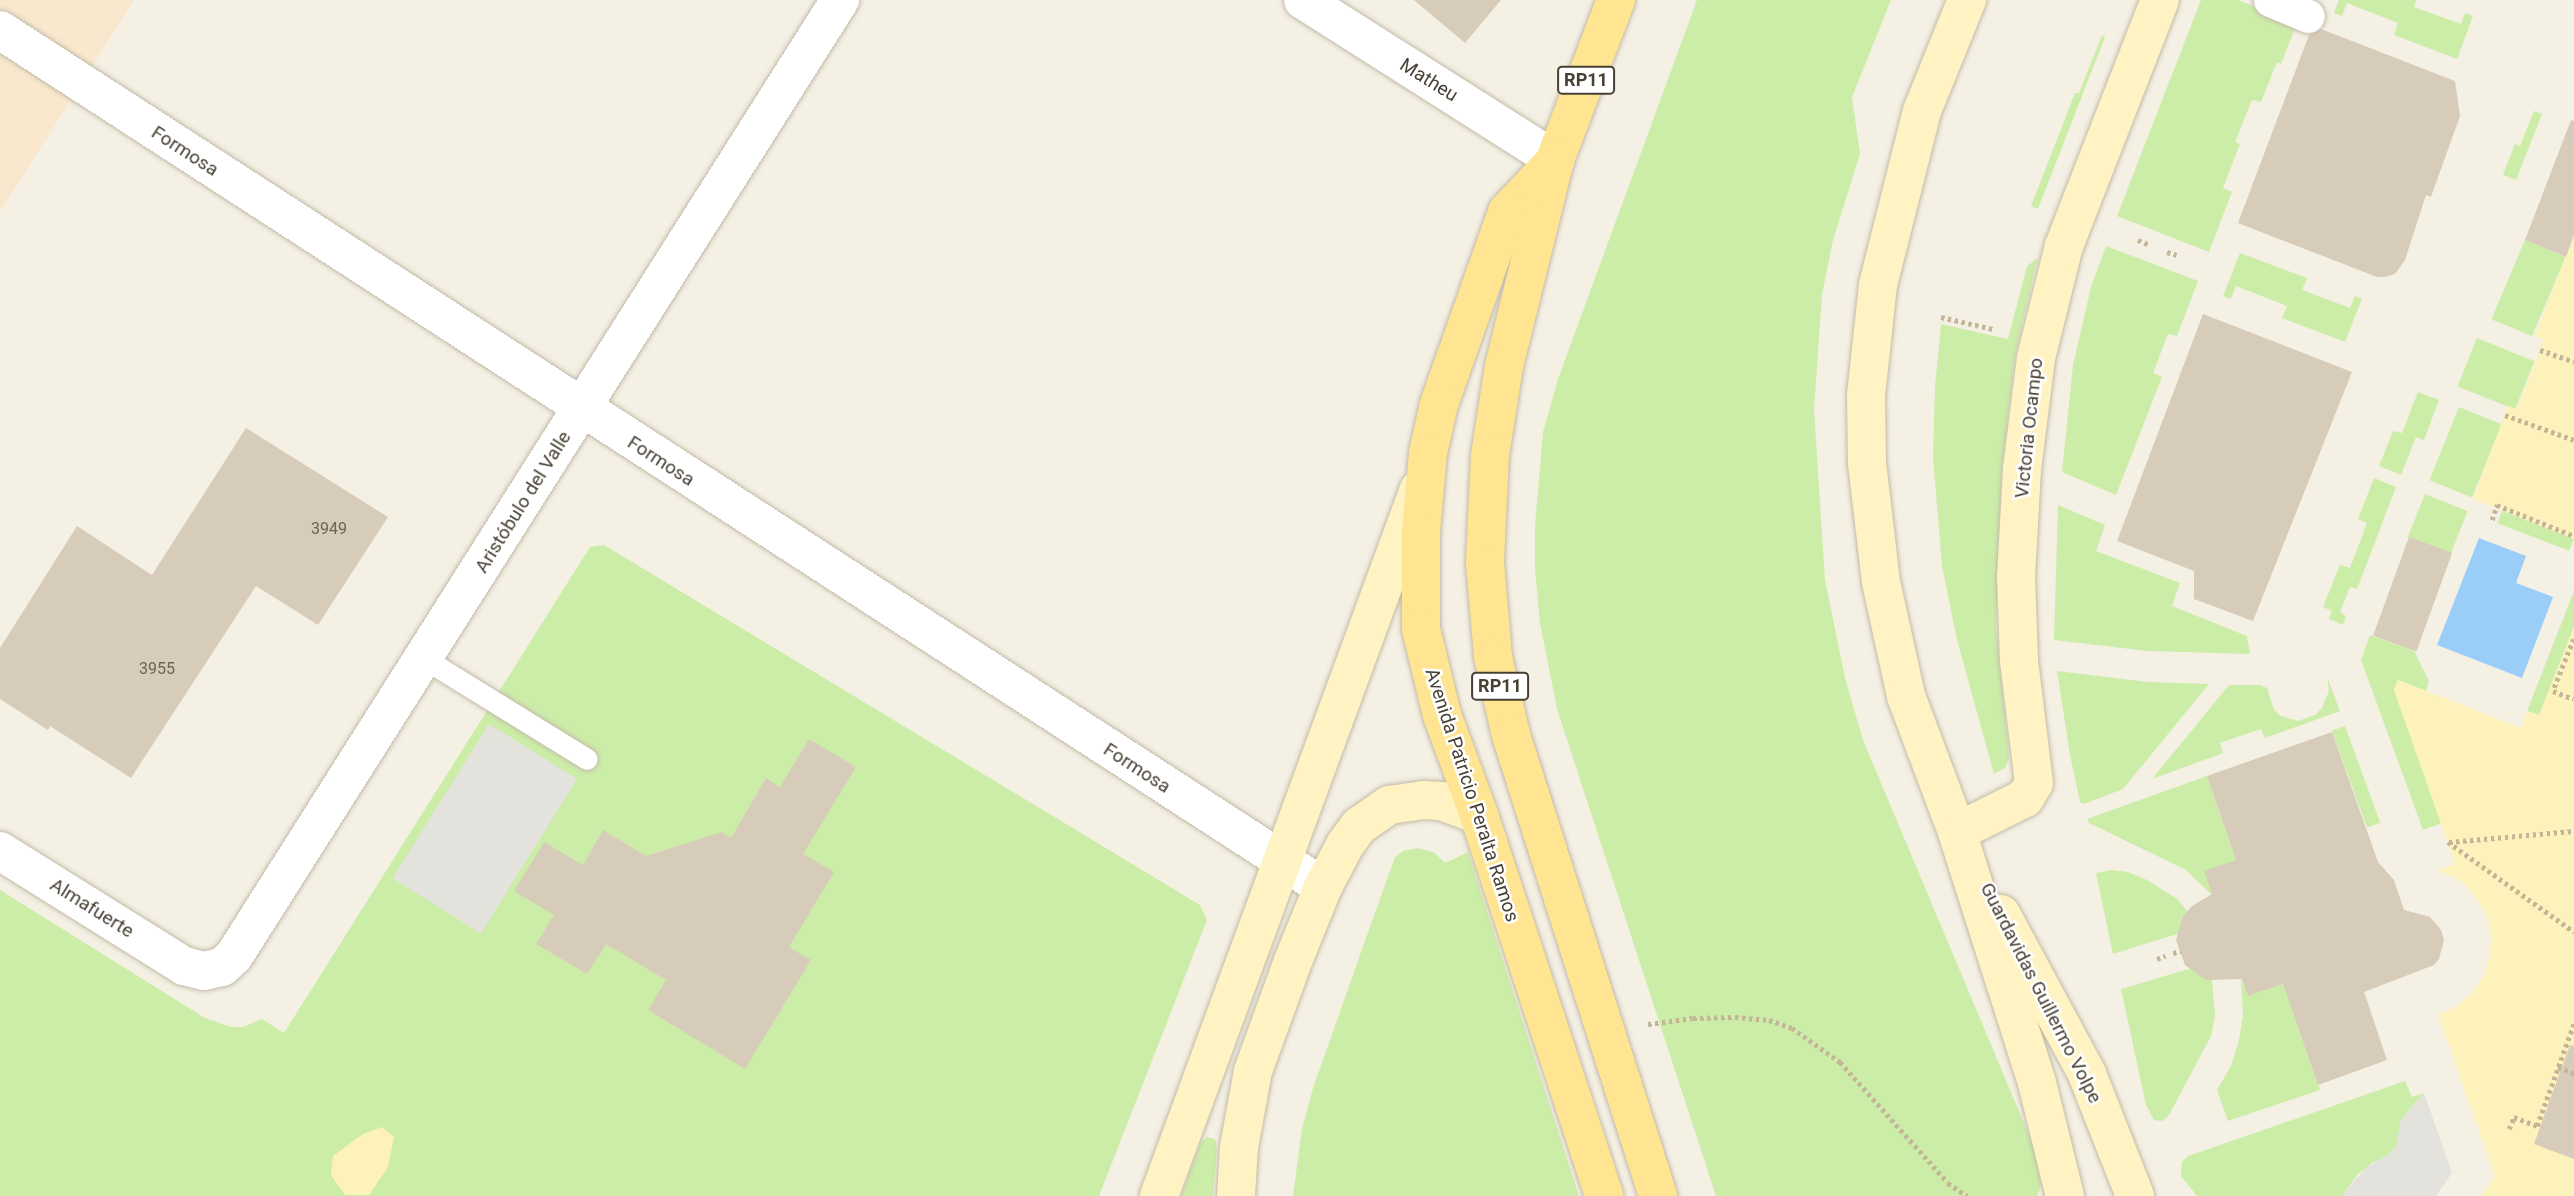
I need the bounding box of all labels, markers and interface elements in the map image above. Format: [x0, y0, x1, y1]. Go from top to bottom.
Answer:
street label: Matheu [1396, 53, 1462, 107]
road number: RP11 [1556, 66, 1616, 94]
street label: Formosa [147, 121, 223, 181]
street label: Victoria Ocampo [2010, 357, 2048, 499]
street label: Aristóbulo del Valle [470, 427, 576, 577]
street label: Formosa [623, 431, 699, 491]
house number: 3949 [311, 519, 347, 539]
house number: 3955 [139, 659, 175, 679]
street label: Avenida Patricio Peralta Ramos [1420, 665, 1524, 925]
road number: RP11 [1470, 672, 1530, 700]
street label: Formosa [1099, 738, 1175, 798]
street label: Almafuerte [46, 873, 138, 943]
street label: Guardavidas Guillermo Volpe [1975, 879, 2107, 1107]

